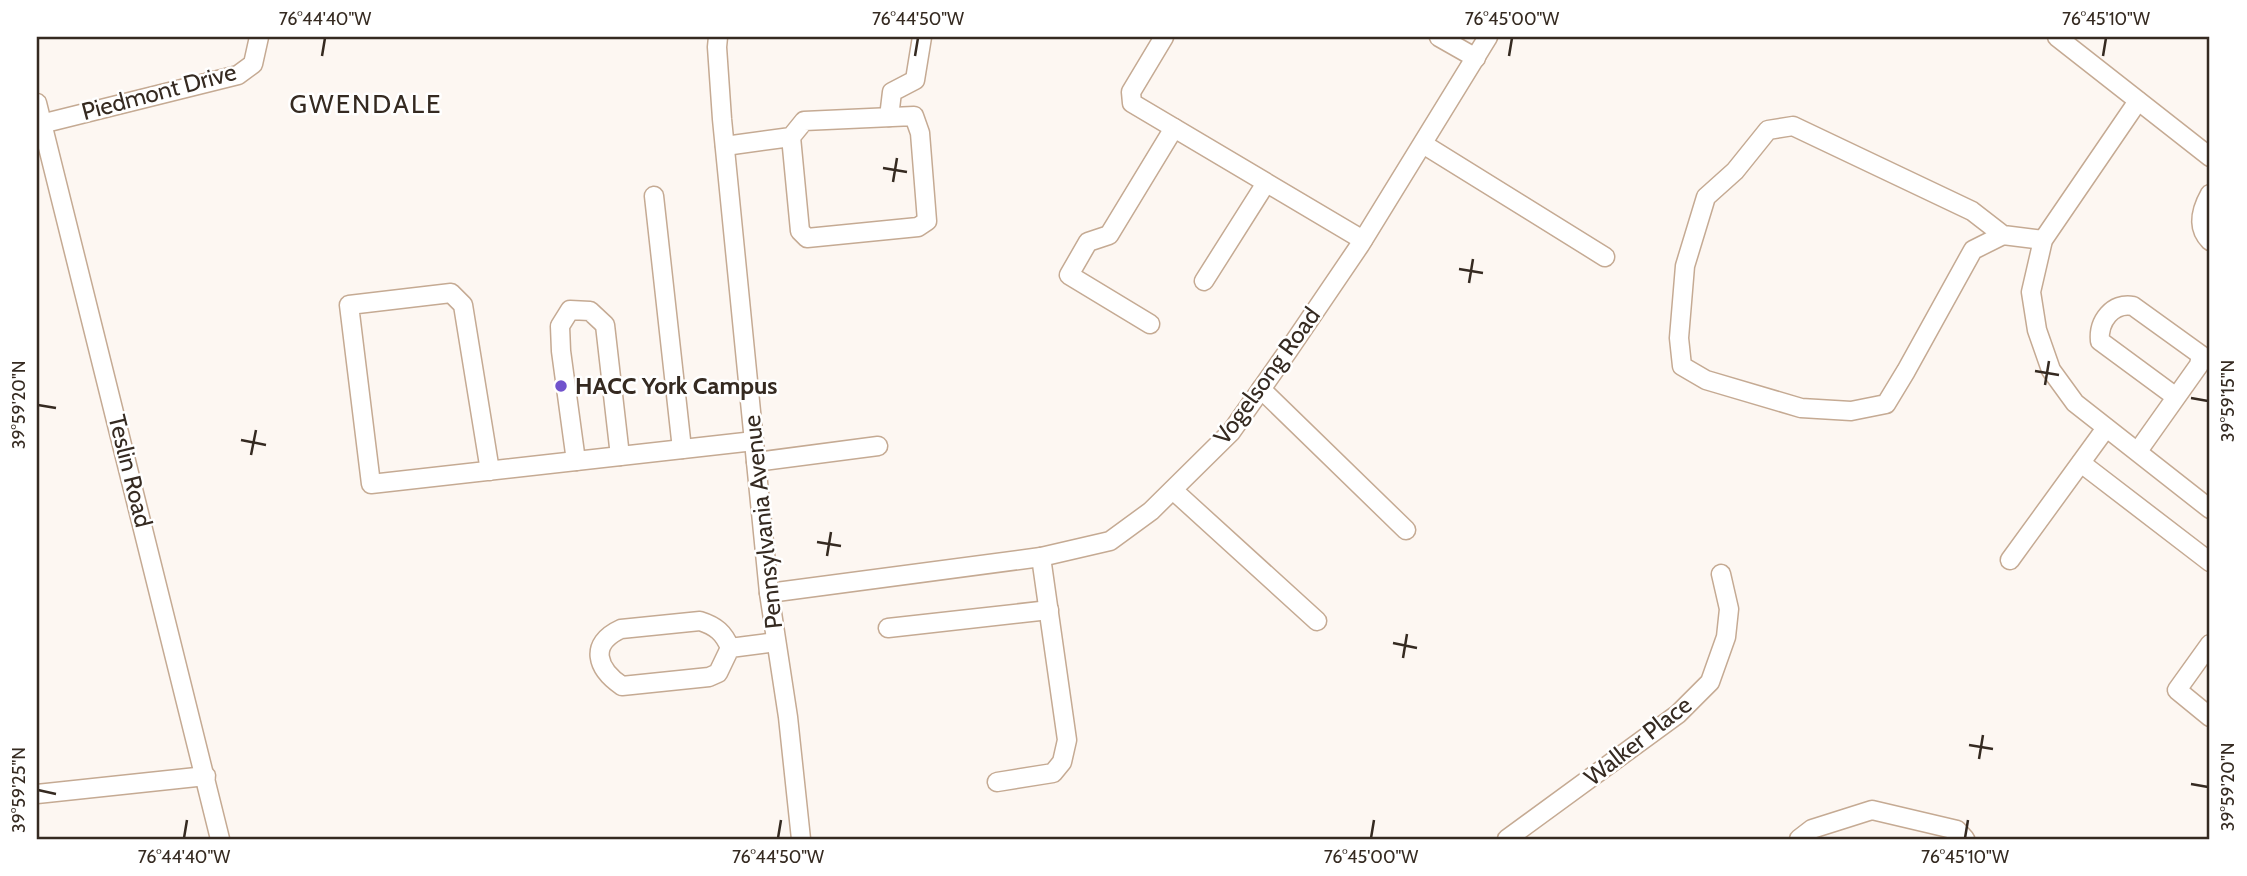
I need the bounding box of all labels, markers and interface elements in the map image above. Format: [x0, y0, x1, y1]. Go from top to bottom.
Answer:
text: 76°44'40"W [279, 8, 371, 30]
text: 76°44'50"W [872, 8, 964, 30]
text: 76°45'00"W [1465, 8, 1559, 30]
text: 76°45'10"W [2062, 8, 2150, 30]
street label: Piedmont Drive [78, 57, 239, 126]
district label: GWENDALE [290, 88, 442, 120]
street label: Vogelsong Road [1207, 302, 1326, 450]
text: 39°59'15"N [2217, 360, 2239, 442]
text: 39°59'20"N [8, 361, 30, 449]
place label: HACC York Campus [575, 371, 777, 400]
marker: HACC York Campus [553, 378, 569, 394]
street label: Teslin Road [103, 412, 158, 530]
street label: Pennsylvania Avenue [737, 414, 788, 630]
street label: Walker Place [1578, 690, 1697, 792]
text: 39°59'20"N [2217, 743, 2239, 831]
text: 39°59'25"N [8, 747, 30, 833]
text: 76°44'40"W [138, 846, 230, 868]
text: 76°44'50"W [732, 846, 824, 868]
text: 76°45'00"W [1324, 846, 1418, 868]
text: 76°45'10"W [1921, 846, 2009, 868]

